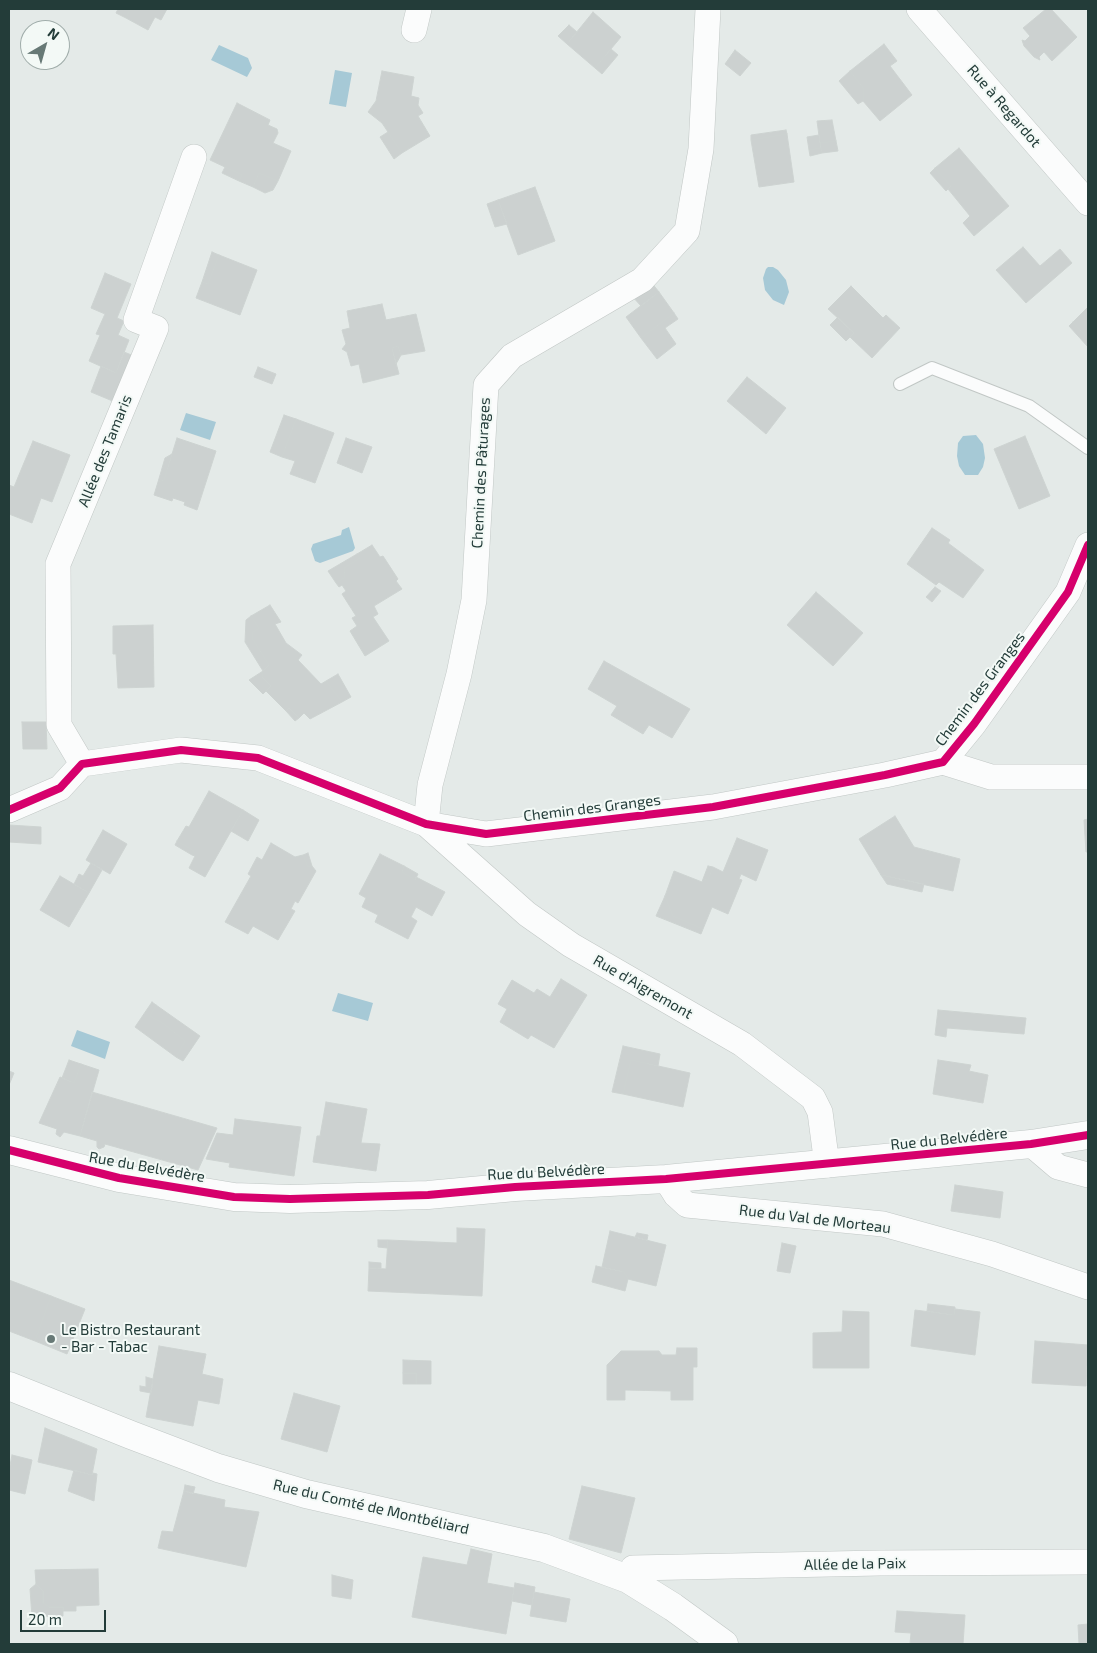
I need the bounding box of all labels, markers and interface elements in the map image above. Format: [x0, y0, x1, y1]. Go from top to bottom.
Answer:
north arrow [20, 20, 70, 70]
text: N [45, 24, 63, 43]
street label: Rue à Regardot [963, 61, 1045, 151]
street label: Allée des Tamaris [74, 392, 136, 510]
street label: Chemin des Pâturages [468, 397, 494, 549]
street label: Chemin des Granges [931, 628, 1029, 750]
street label: Chemin des Granges [522, 791, 662, 825]
street label: Rue d'Aigremont [590, 951, 696, 1023]
street label: Rue du Belvédère [890, 1124, 1008, 1154]
street label: Rue du Belvédère [88, 1148, 206, 1186]
street label: Rue du Belvédère [487, 1160, 605, 1184]
street label: Rue du Val de Morteau [738, 1201, 892, 1237]
place label: Le Bistro Restaurant - Bar - Tabac [61, 1321, 200, 1356]
marker: Le Bistro Restaurant - Bar - Tabac [45, 1333, 57, 1345]
street label: Rue du Comté de Montbéliard [271, 1476, 471, 1538]
street label: Allée de la Paix [804, 1554, 906, 1574]
scale bar [22, 1600, 109, 1632]
text: 20 m [28, 1610, 62, 1628]

